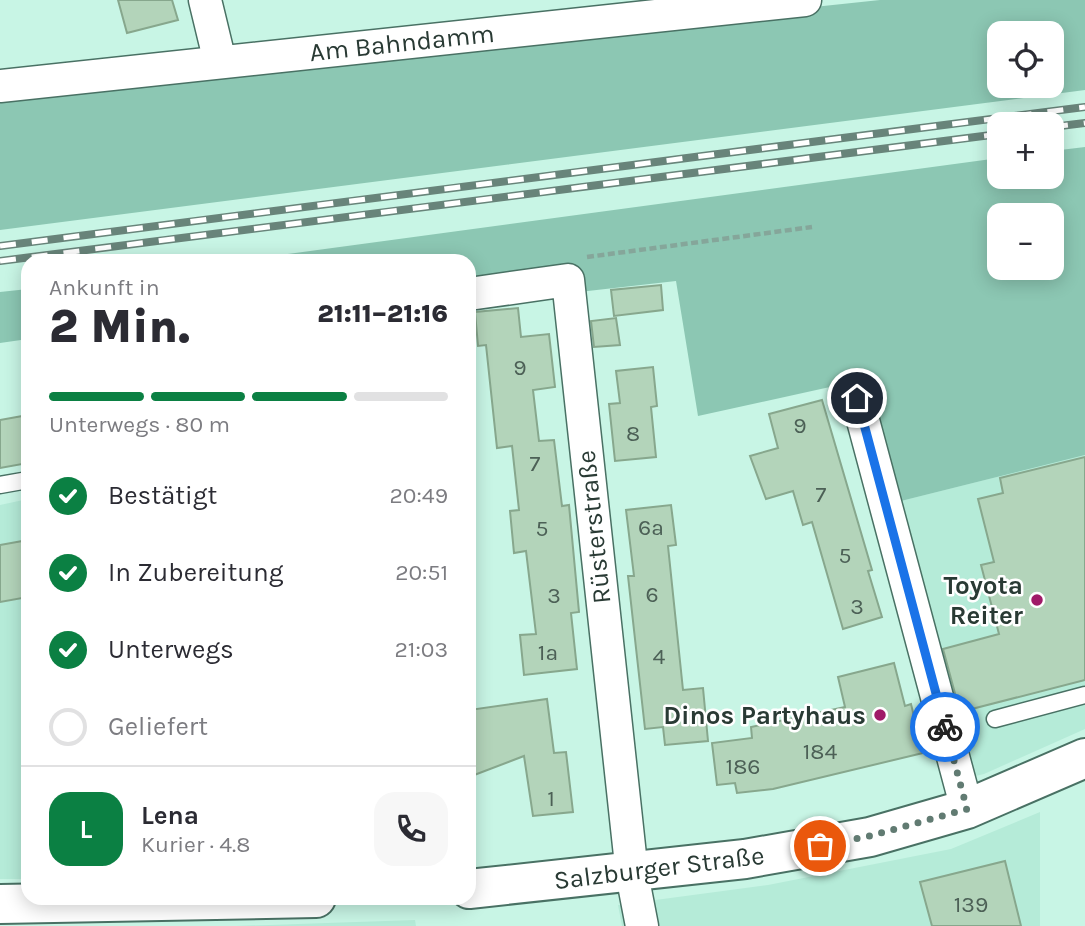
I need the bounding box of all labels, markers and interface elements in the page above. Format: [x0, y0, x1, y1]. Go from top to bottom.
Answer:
street label: Am Bahndamm [308, 18, 496, 68]
map controls [987, 21, 1064, 280]
button: locate [987, 21, 1064, 98]
button: + [987, 112, 1064, 189]
button: − [987, 203, 1064, 280]
text: Ankunft in [49, 274, 160, 301]
text: 21:11–21:16 [317, 298, 448, 329]
text: 2 Min. [49, 300, 190, 354]
house number: 9 [513, 354, 527, 381]
pin [827, 368, 887, 428]
icon: home [838, 379, 876, 417]
text: Unterwegs · 80 m [49, 411, 230, 438]
house number: 9 [793, 412, 807, 439]
house number: 8 [626, 420, 640, 447]
street label: Rüsterstraße [571, 449, 617, 605]
house number: 7 [530, 450, 541, 477]
icon: check [49, 477, 87, 515]
text: Bestätigt [108, 480, 217, 511]
house number: 7 [816, 481, 827, 508]
text: 20:49 [390, 482, 448, 509]
house number: 6a [638, 514, 664, 541]
house number: 5 [536, 515, 548, 542]
house number: 5 [839, 542, 851, 569]
icon: check [49, 554, 87, 592]
text: In Zubereitung [108, 557, 283, 588]
text: 20:51 [395, 559, 448, 586]
place label: Toyota Reiter [944, 570, 1024, 631]
house number: 6 [645, 581, 659, 608]
house number: 3 [547, 582, 561, 609]
marker: Toyota Reiter [1029, 592, 1045, 608]
house number: 3 [850, 593, 864, 620]
icon: check [49, 631, 87, 669]
text: Unterwegs [108, 634, 234, 665]
text: 21:03 [395, 636, 448, 663]
house number: 1a [538, 639, 558, 666]
house number: 4 [653, 643, 666, 670]
courier [910, 692, 980, 762]
place label: Dinos Partyhaus [663, 700, 866, 731]
marker: Dinos Partyhaus [872, 707, 888, 723]
icon: bike [926, 708, 964, 746]
text: Geliefert [108, 711, 208, 742]
house number: 184 [803, 738, 837, 765]
house number: 186 [726, 753, 760, 780]
house number: 1 [547, 785, 555, 812]
button: phone [374, 792, 448, 866]
text: Lena [141, 800, 199, 831]
text: L [80, 814, 92, 845]
pin [790, 816, 850, 876]
icon: bag [801, 827, 839, 865]
text: Kurier · 4.8 [141, 831, 250, 858]
street label: Salzburger Straße [552, 840, 766, 896]
house number: 139 [954, 891, 988, 918]

